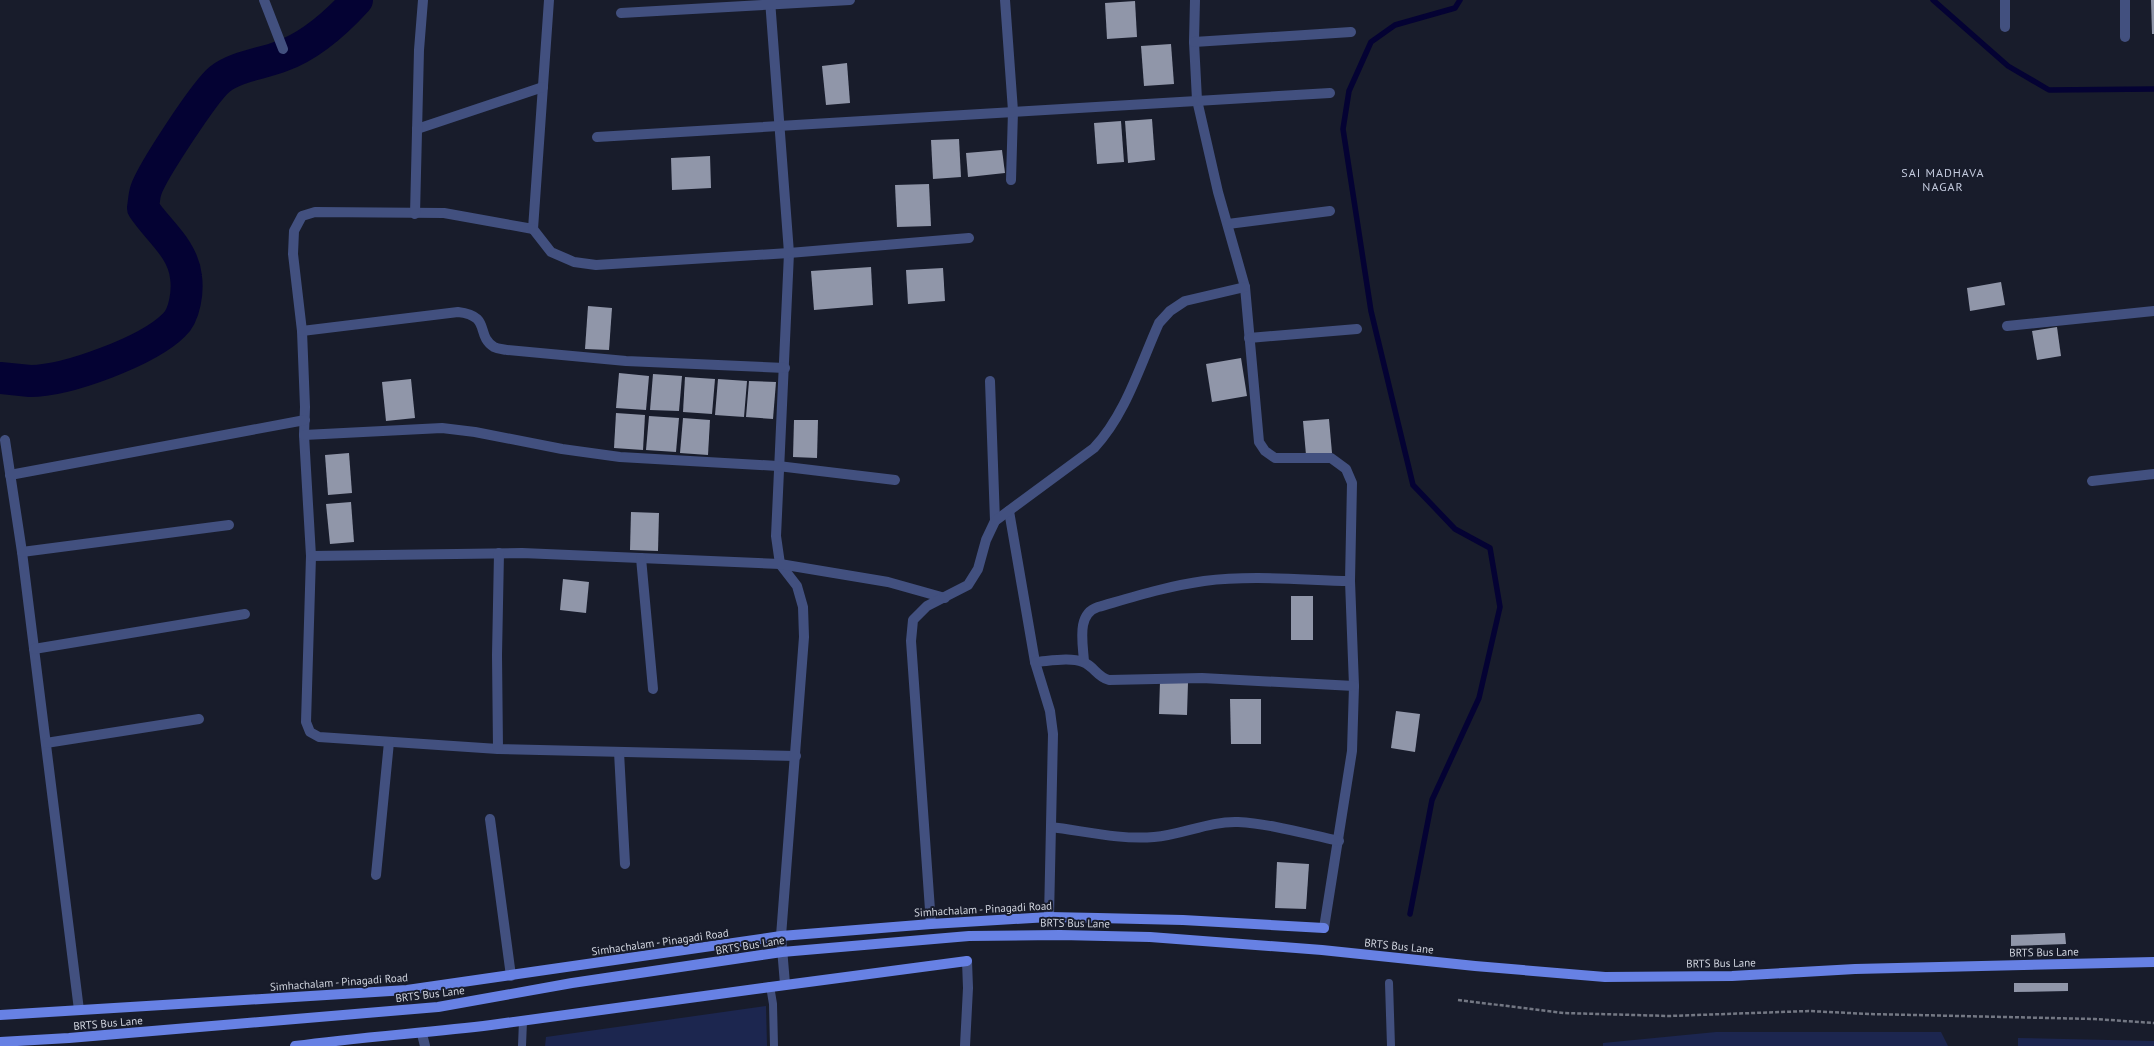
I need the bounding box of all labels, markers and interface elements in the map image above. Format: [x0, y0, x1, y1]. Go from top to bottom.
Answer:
district label: SAI MADHAVA NAGAR [1901, 165, 1985, 194]
street label: Simhachalam - Pinagadi Road [914, 898, 1053, 920]
street label: BRTS Bus Lane [1040, 915, 1110, 931]
street label: Simhachalam - Pinagadi Road [591, 925, 730, 959]
street label: BRTS Bus Lane [715, 933, 786, 957]
street label: BRTS Bus Lane [1364, 935, 1435, 957]
street label: BRTS Bus Lane [2009, 944, 2079, 960]
street label: BRTS Bus Lane [1686, 955, 1756, 971]
street label: Simhachalam - Pinagadi Road [270, 970, 409, 994]
street label: BRTS Bus Lane [395, 983, 466, 1005]
street label: BRTS Bus Lane [73, 1013, 144, 1033]

